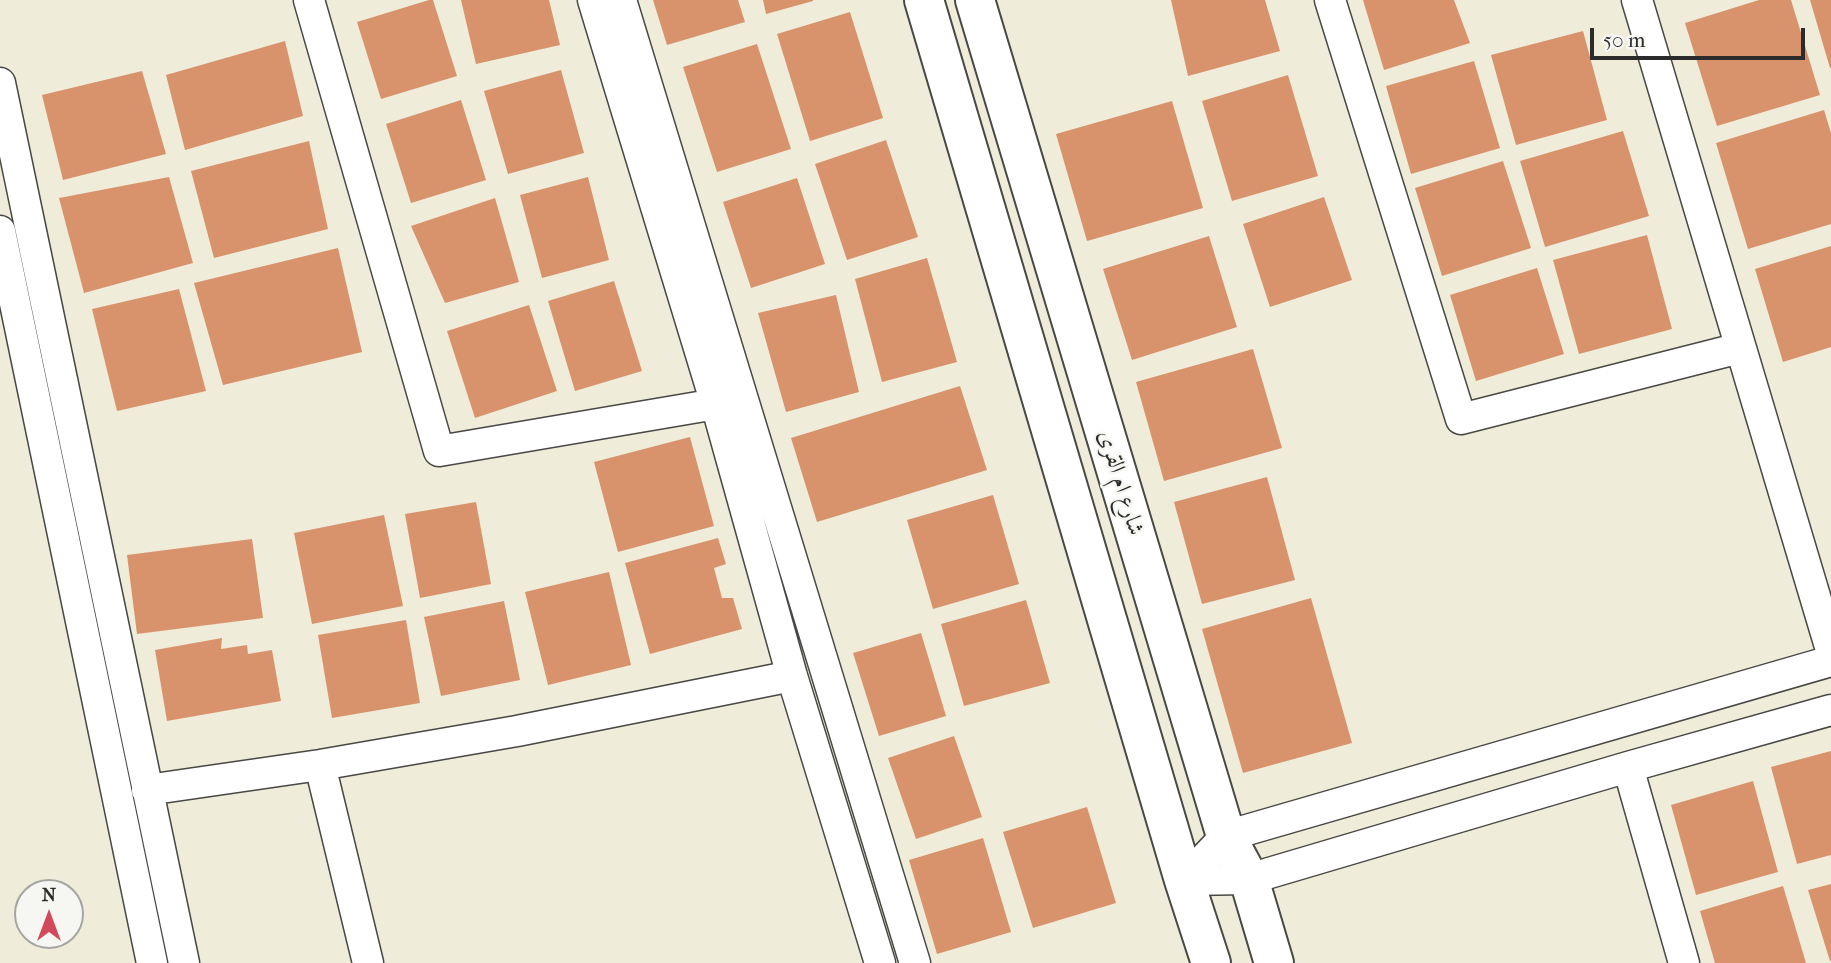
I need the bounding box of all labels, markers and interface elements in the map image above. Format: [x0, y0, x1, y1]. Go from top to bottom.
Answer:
scale bar [1593, 14, 1808, 58]
text: 50 m [1603, 28, 1646, 52]
street label: شارع ام القرى [1091, 427, 1149, 539]
north arrow [14, 879, 84, 949]
text: N [42, 884, 56, 906]

